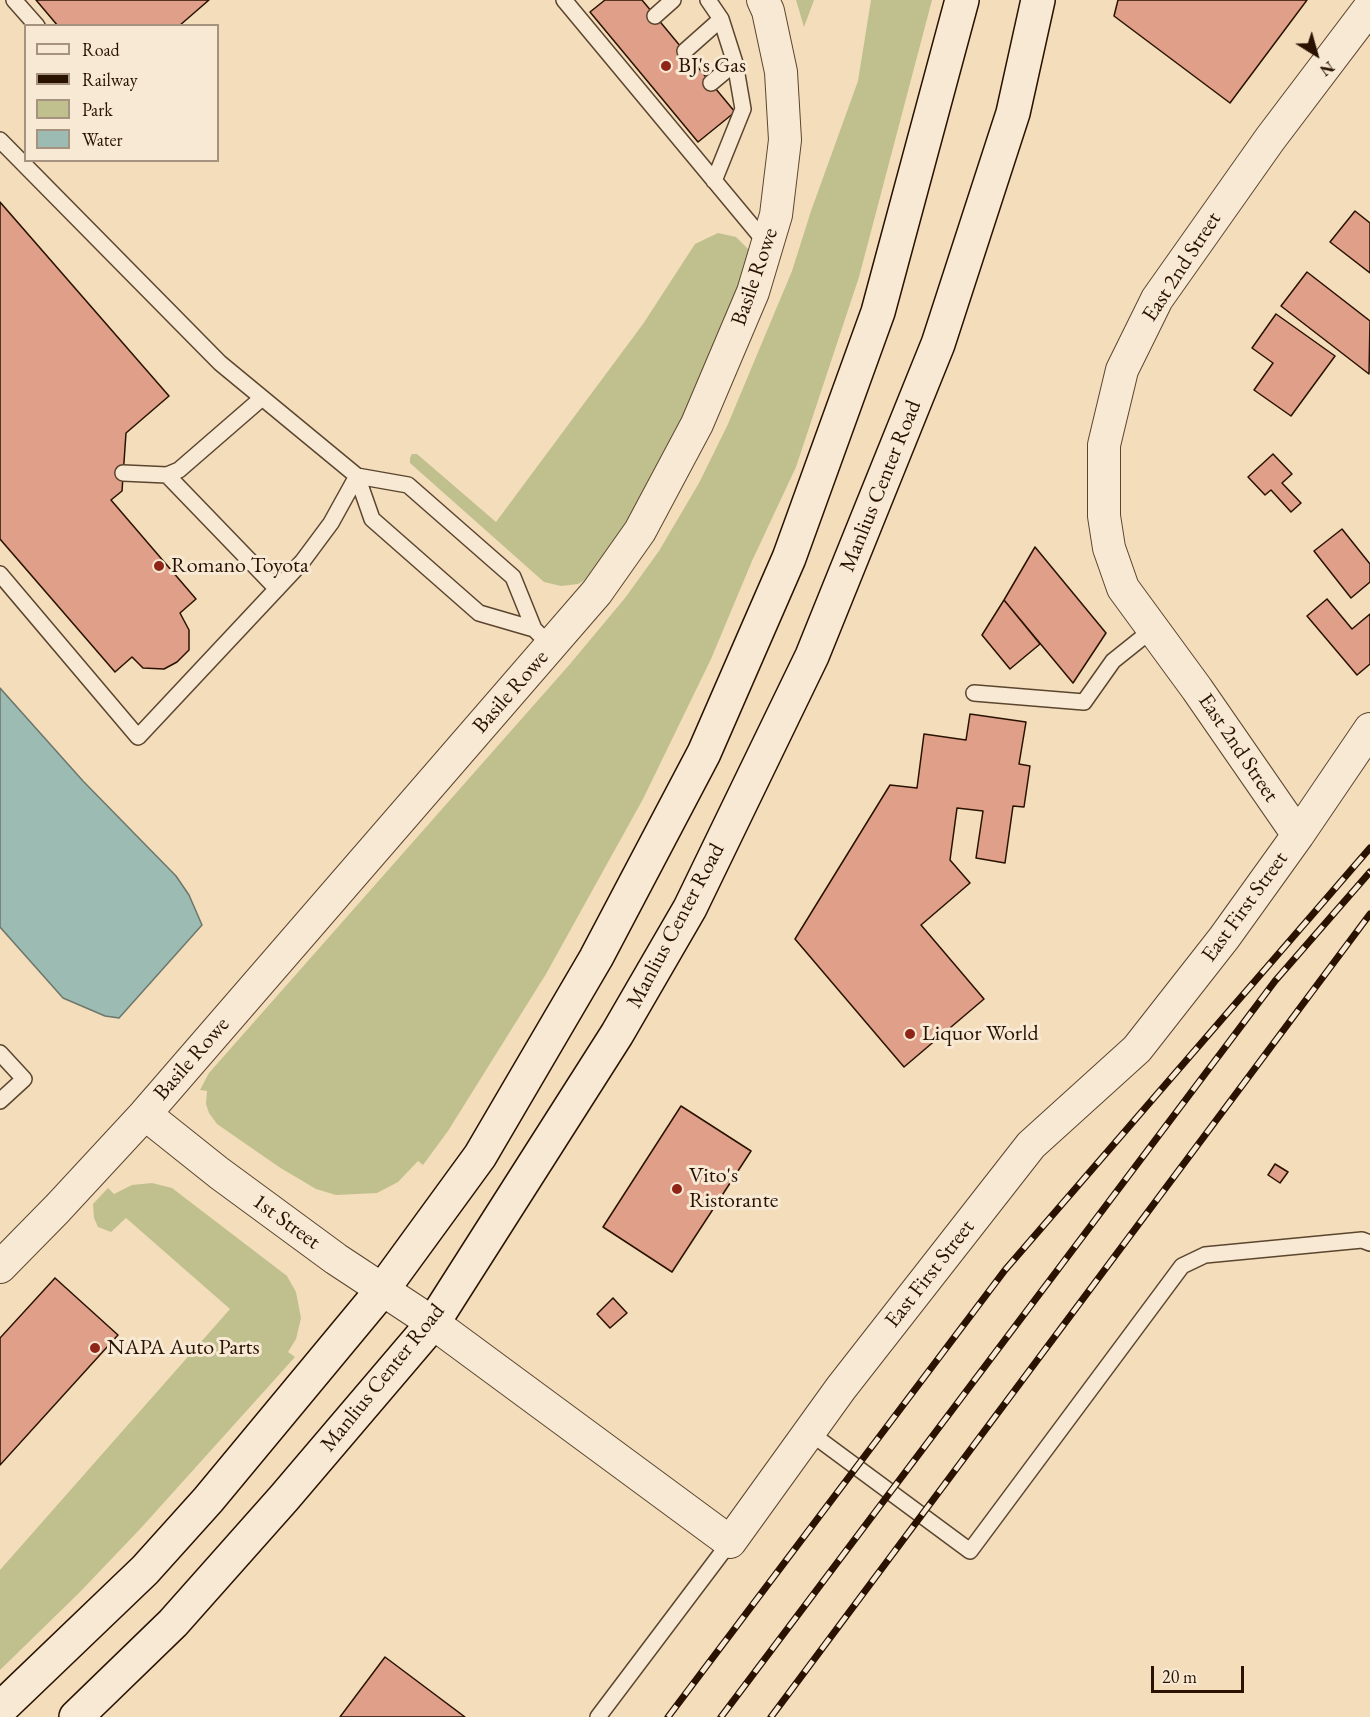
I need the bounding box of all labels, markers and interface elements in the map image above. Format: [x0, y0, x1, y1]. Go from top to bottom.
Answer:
legend [24, 24, 219, 162]
north arrow [1286, 24, 1346, 84]
text: Road [82, 38, 120, 61]
place label: BJ's Gas [678, 53, 746, 79]
text: N [1316, 56, 1339, 81]
marker: BJ's Gas [659, 59, 673, 73]
text: Railway [82, 68, 138, 91]
text: Park [82, 98, 113, 121]
text: Water [82, 128, 123, 151]
street label: East 2nd Street [1137, 207, 1227, 327]
street label: Basile Rowe [726, 225, 784, 329]
street label: Manlius Center Road [835, 396, 927, 576]
place label: Romano Toyota [171, 553, 309, 579]
marker: Romano Toyota [152, 559, 166, 573]
street label: Basile Rowe [468, 645, 554, 739]
street label: East 2nd Street [1192, 689, 1284, 807]
street label: Manlius Center Road [621, 839, 731, 1013]
street label: East First Street [1196, 847, 1294, 967]
street label: Basile Rowe [149, 1012, 235, 1106]
place label: Liquor World [922, 1021, 1039, 1047]
marker: Liquor World [903, 1027, 917, 1041]
place label: Vito's Ristorante [689, 1163, 778, 1214]
marker: Vito's Ristorante [670, 1182, 684, 1196]
street label: 1st Street [247, 1189, 325, 1255]
street label: East First Street [880, 1215, 980, 1333]
street label: Manlius Center Road [315, 1299, 451, 1457]
place label: NAPA Auto Parts [107, 1335, 260, 1361]
marker: NAPA Auto Parts [88, 1341, 102, 1355]
scale bar [1154, 1654, 1247, 1692]
text: 20 m [1162, 1665, 1197, 1688]

